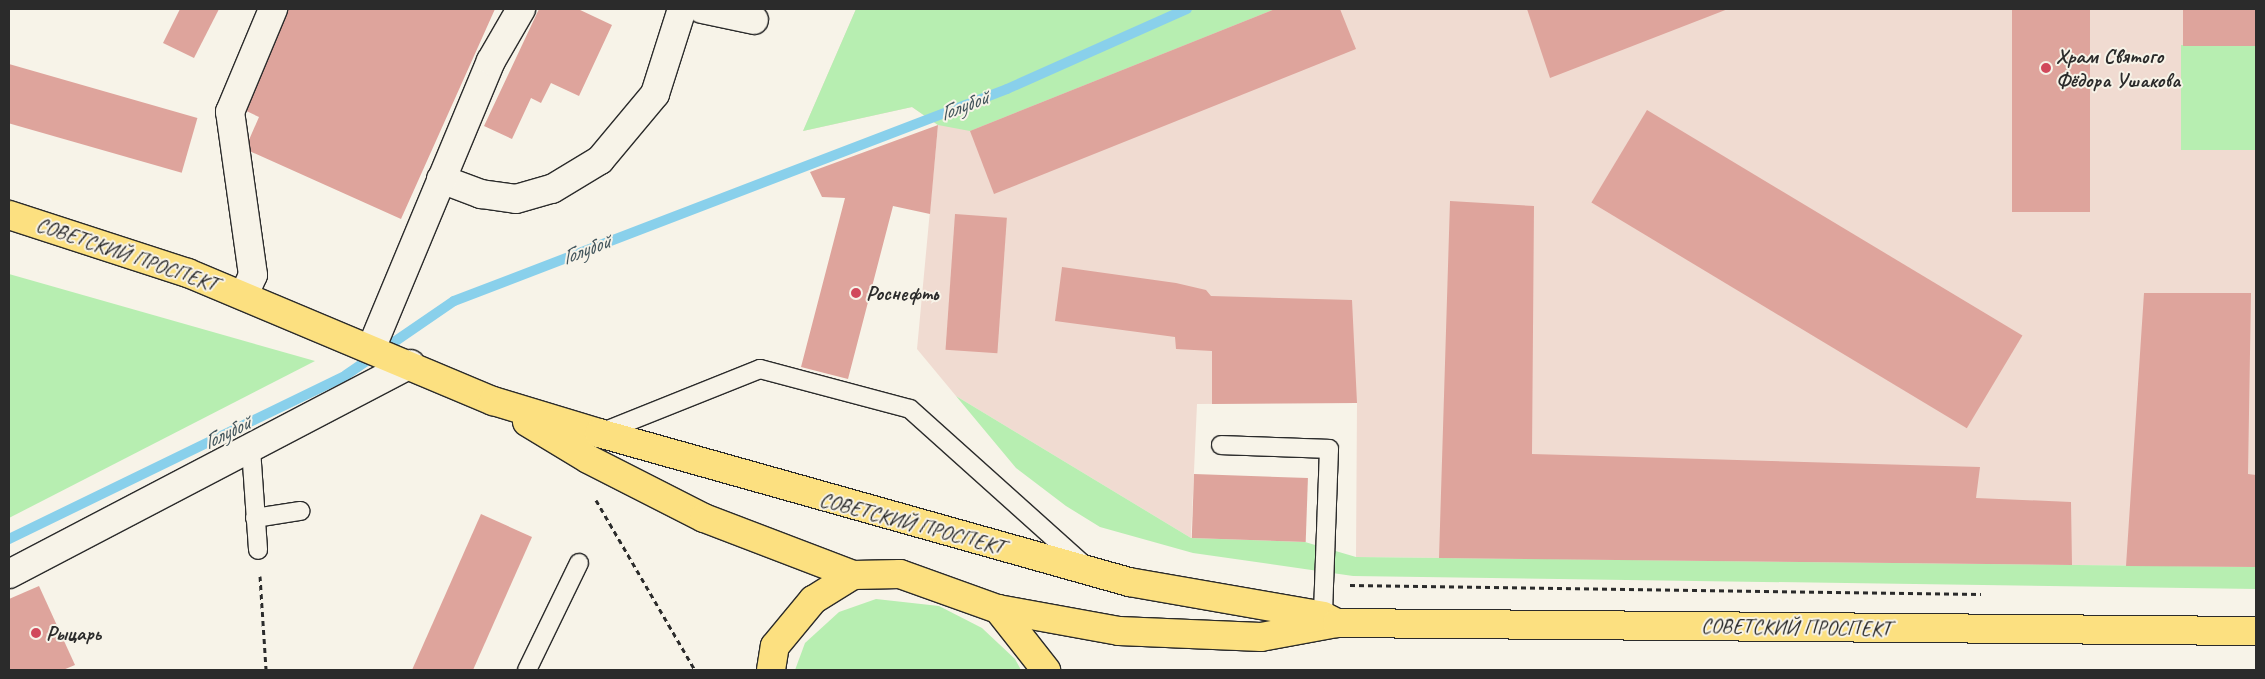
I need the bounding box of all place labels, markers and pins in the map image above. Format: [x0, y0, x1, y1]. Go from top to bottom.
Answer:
place label: Храм Святого Фёдора Ушакова [2056, 43, 2181, 93]
marker: Храм Святого Фёдора Ушакова [2040, 62, 2052, 74]
place label: Роснефть [866, 280, 938, 306]
marker: Роснефть [850, 287, 862, 299]
place label: Рыцарь [46, 620, 101, 646]
marker: Рыцарь [30, 627, 42, 639]

